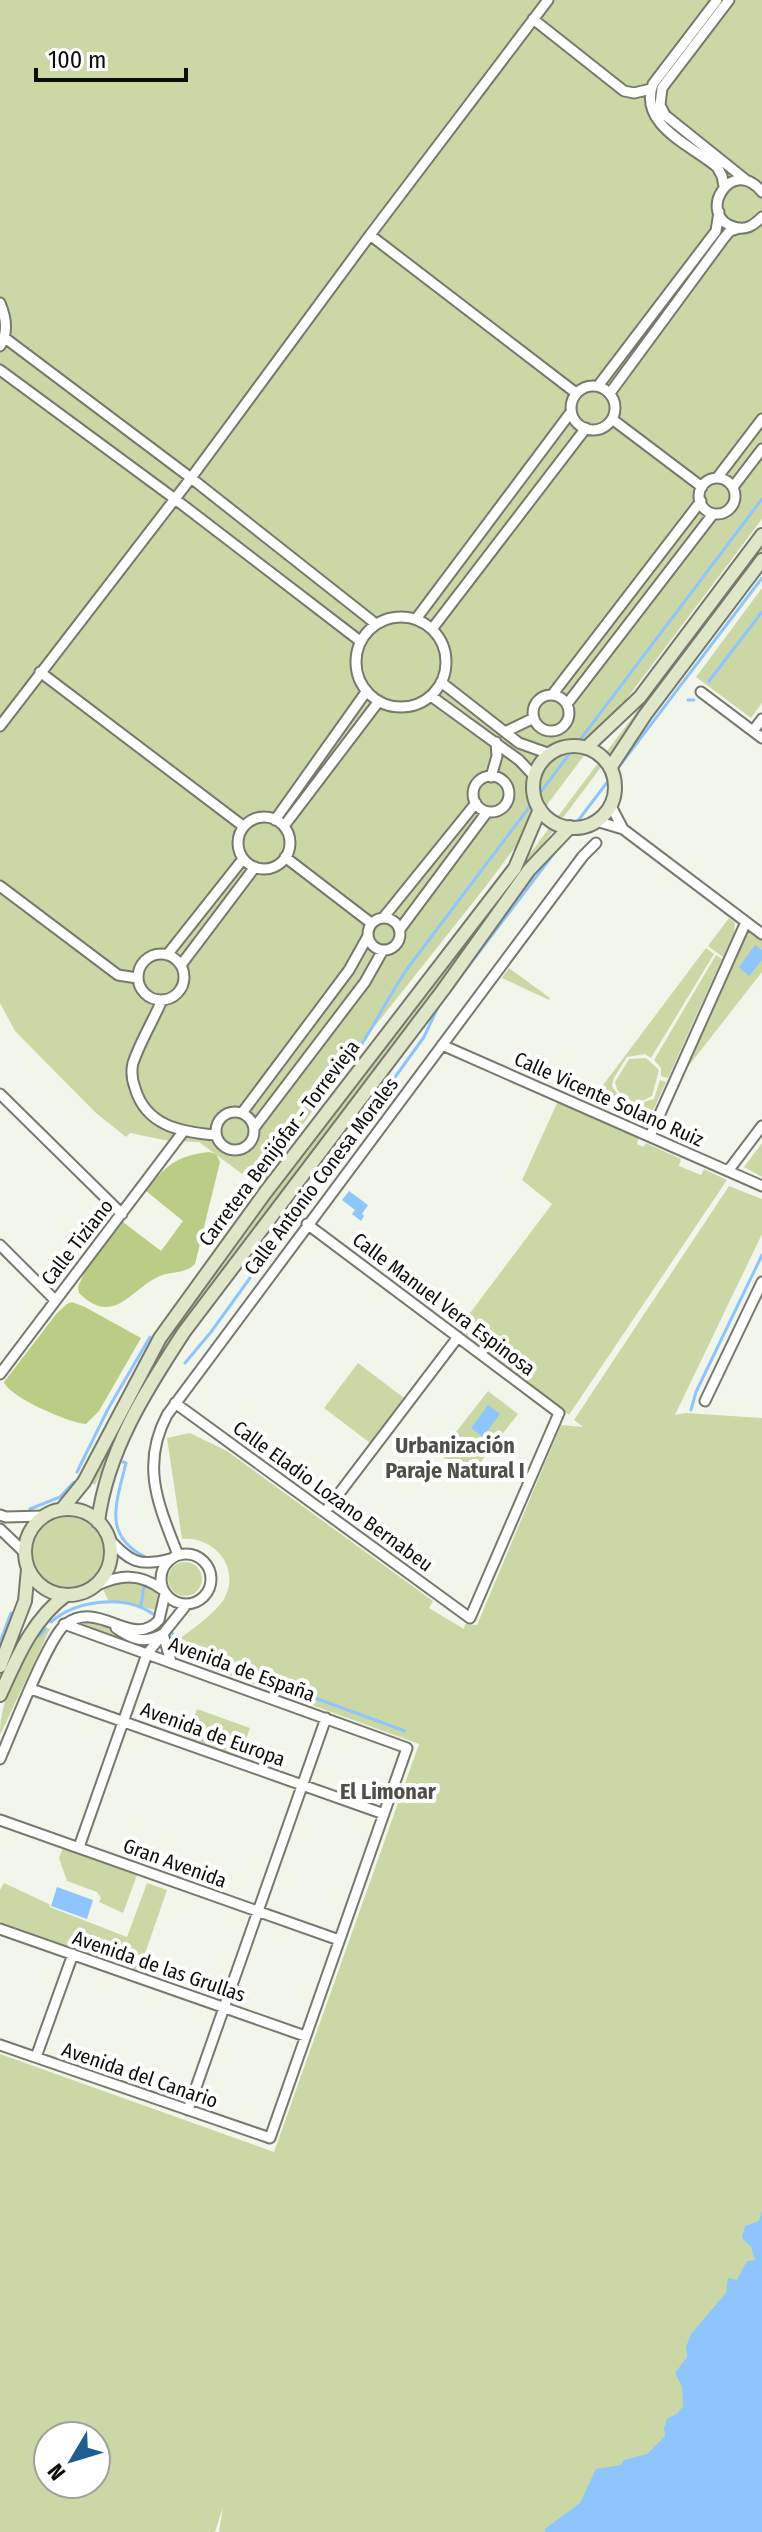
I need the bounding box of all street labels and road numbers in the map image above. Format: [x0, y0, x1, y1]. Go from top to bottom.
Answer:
street label: Carretera Benijófar - Torrevieja [194, 1035, 364, 1251]
street label: Calle Vicente Solano Ruiz [511, 1046, 707, 1152]
street label: Calle Antonio Conesa Morales [239, 1072, 403, 1280]
street label: Calle Tiziano [36, 1194, 118, 1290]
street label: Calle Manuel Vera Espinosa [348, 1227, 540, 1381]
street label: Calle Eladio Lozano Bernabeu [228, 1415, 438, 1577]
street label: Avenida de España [166, 1631, 318, 1707]
street label: Avenida de Europa [137, 1697, 289, 1771]
street label: Gran Avenida [120, 1833, 230, 1893]
street label: Avenida de las Grullas [70, 1925, 248, 2007]
street label: Avenida del Canario [59, 2037, 221, 2113]

